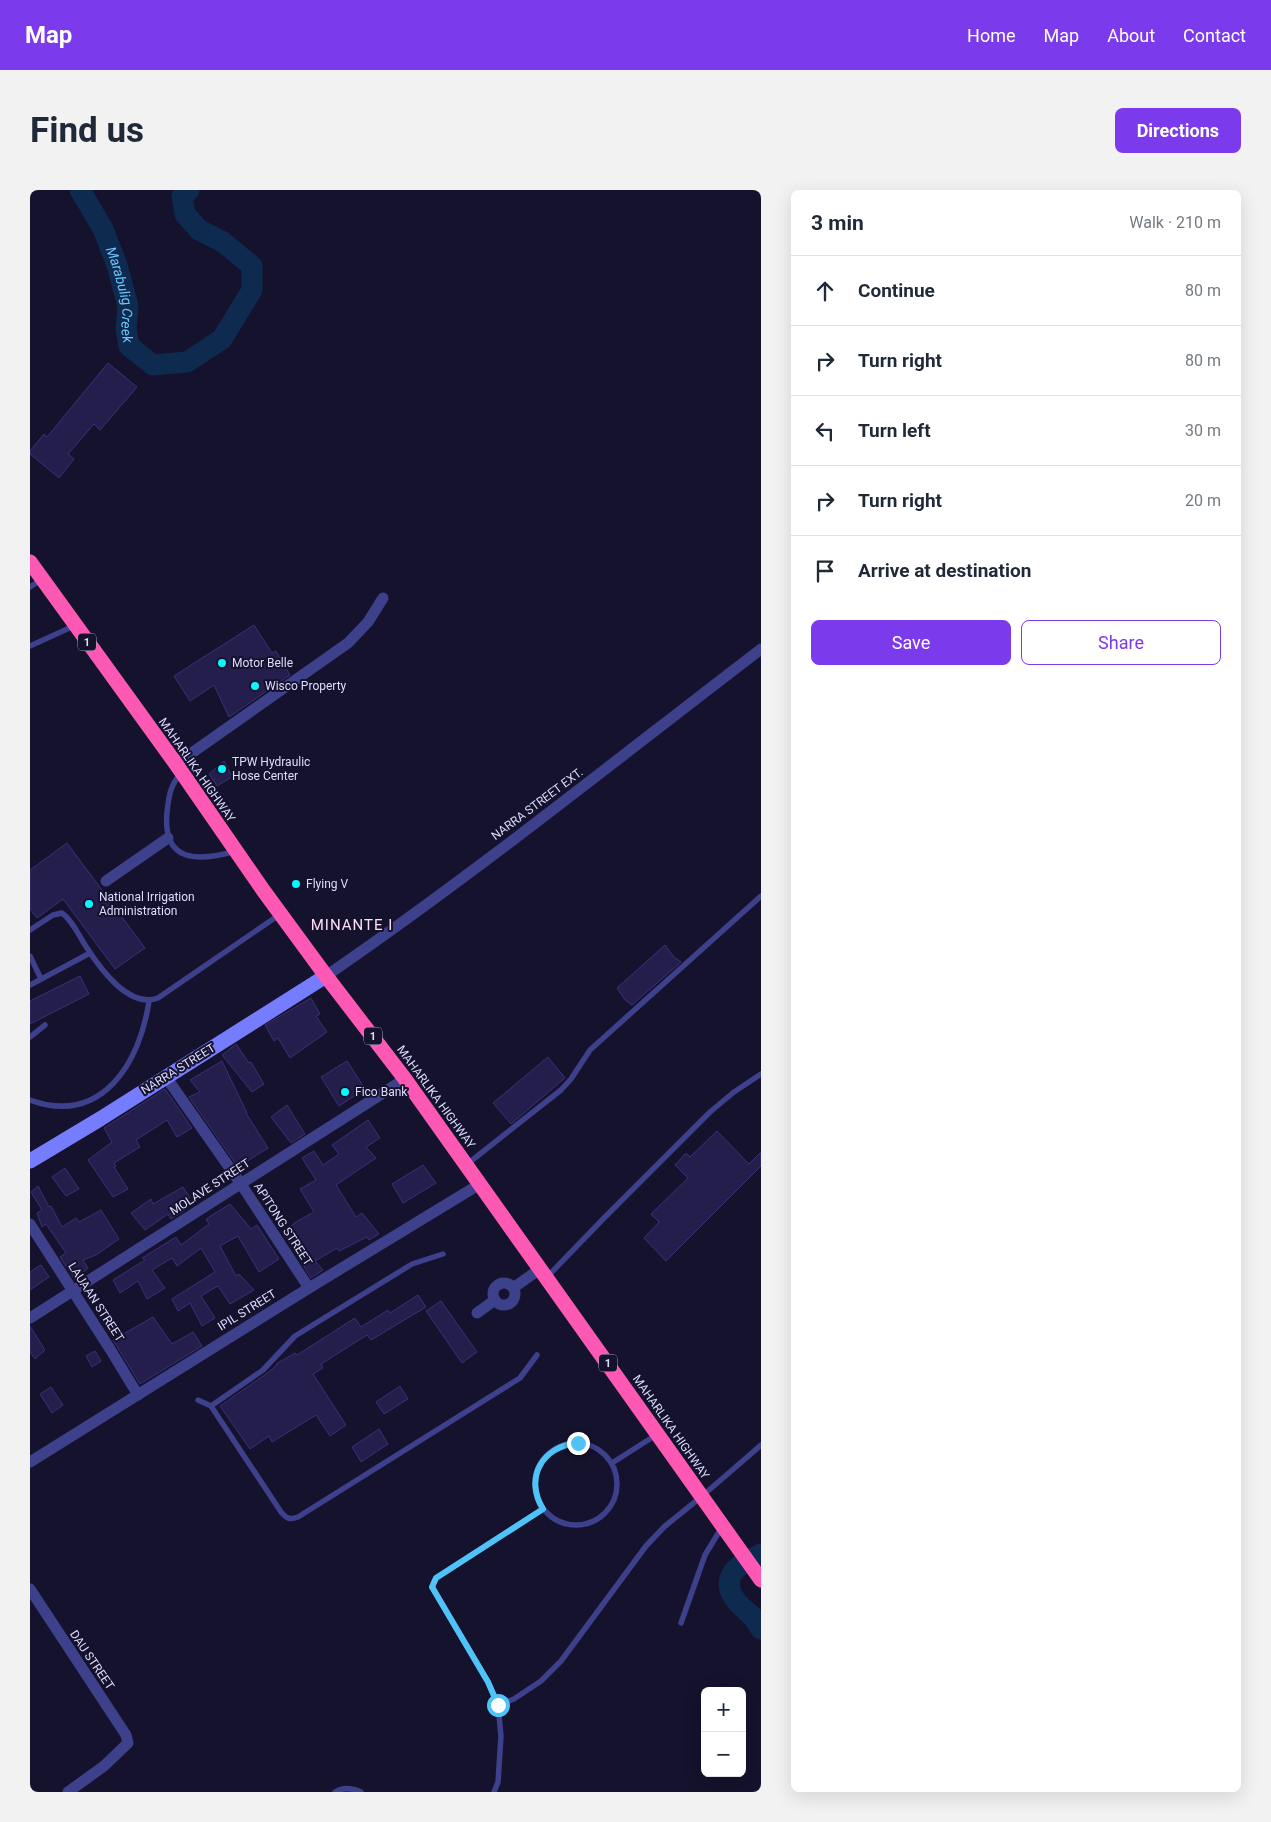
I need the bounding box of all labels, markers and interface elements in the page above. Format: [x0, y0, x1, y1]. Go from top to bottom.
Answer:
text: Map [25, 21, 72, 49]
text: Home [967, 25, 1016, 46]
text: Map [1044, 25, 1079, 46]
text: About [1107, 25, 1155, 46]
text: Contact [1183, 25, 1246, 46]
button: Directions [1115, 108, 1241, 153]
text: Find us [30, 110, 144, 151]
text: 3 min [811, 211, 864, 235]
text: Walk · 210 m [1129, 213, 1221, 232]
water label: Marabulig Creek [103, 244, 136, 345]
icon: ahead [811, 277, 839, 305]
text: Continue [858, 279, 935, 302]
text: 80 m [1185, 281, 1221, 300]
icon: right [811, 347, 839, 375]
text: Turn right [858, 349, 942, 372]
text: 80 m [1185, 351, 1221, 370]
icon: left [811, 417, 839, 445]
text: Turn left [858, 419, 931, 442]
text: 30 m [1185, 421, 1221, 440]
icon: right [811, 487, 839, 515]
text: Turn right [858, 489, 942, 512]
text: 20 m [1185, 491, 1221, 510]
icon: arrive [811, 557, 839, 585]
text: Arrive at destination [858, 559, 1031, 582]
button: Save [811, 620, 1011, 665]
button: Share [1021, 620, 1221, 665]
road number: 1 [78, 634, 96, 651]
place label: Motor Belle [232, 656, 293, 670]
marker: Motor Belle [216, 657, 228, 669]
place label: Wisco Property [265, 679, 347, 693]
marker: Wisco Property [249, 680, 261, 692]
street label: MAHARLIKA HIGHWAY [156, 715, 239, 825]
place label: TPW Hydraulic Hose Center [232, 755, 310, 783]
marker: TPW Hydraulic Hose Center [216, 763, 228, 775]
street label: NARRA STREET EXT. [489, 765, 585, 843]
place label: Flying V [306, 877, 348, 891]
marker: Flying V [290, 878, 302, 890]
place label: National Irrigation Administration [99, 890, 195, 918]
marker: National Irrigation Administration [83, 898, 95, 910]
district label: MINANTE I [311, 916, 393, 934]
road number: 1 [364, 1028, 382, 1044]
street label: NARRA STREET [138, 1041, 218, 1097]
street label: MAHARLIKA HIGHWAY [394, 1043, 479, 1152]
place label: Fico Bank [355, 1085, 408, 1099]
marker: Fico Bank [339, 1086, 351, 1098]
street label: MOLAVE STREET [167, 1156, 253, 1218]
street label: APITONG STREET [251, 1180, 315, 1268]
street label: LAUAAN STREET [65, 1260, 127, 1344]
street label: IPIL STREET [215, 1287, 279, 1333]
road number: 1 [599, 1354, 617, 1372]
street label: MAHARLIKA HIGHWAY [630, 1372, 713, 1482]
route end [567, 1432, 590, 1455]
street label: DAU STREET [67, 1628, 117, 1692]
map controls [701, 1687, 746, 1777]
button: + [701, 1687, 746, 1732]
route start [487, 1694, 510, 1717]
button: − [701, 1732, 746, 1777]

